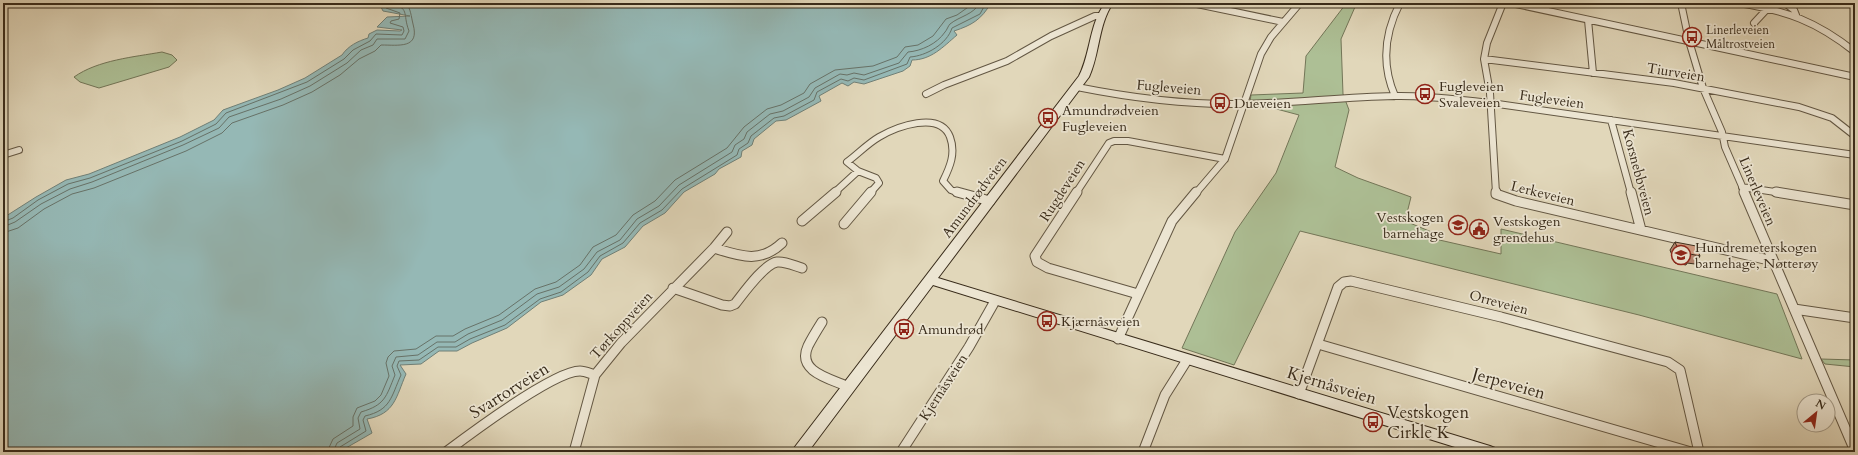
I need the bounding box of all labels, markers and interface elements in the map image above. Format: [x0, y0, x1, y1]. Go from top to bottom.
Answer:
place label: Linerleveien Måltrostveien [1706, 22, 1775, 52]
bus stop icon: Linerleveien Måltrostveien [1681, 26, 1703, 48]
street label: Tiurveien [1645, 59, 1706, 86]
street label: Fugleveien [1136, 75, 1202, 100]
place label: Fugleveien Svaleveien [1439, 77, 1504, 112]
bus stop icon: Fugleveien Svaleveien [1414, 83, 1436, 105]
street label: Fugleveien [1518, 86, 1586, 113]
bus stop icon: Dueveien [1209, 92, 1231, 114]
place label: Dueveien [1234, 94, 1291, 113]
place label: Amundrødveien Fugleveien [1062, 101, 1159, 136]
bus stop icon: Amundrødveien Fugleveien [1037, 107, 1059, 129]
street label: Korsnebbveien [1618, 127, 1659, 218]
street label: Amundrødveien [938, 153, 1011, 242]
street label: Linerleveien [1734, 154, 1781, 229]
street label: Rugdeveien [1035, 155, 1090, 225]
street label: Lerkeveien [1509, 176, 1577, 211]
place label: Vestskogen barnehage [1376, 208, 1444, 243]
place label: Vestskogen grendehus [1493, 212, 1561, 247]
school or university icon: Vestskogen barnehage [1447, 214, 1469, 236]
public building icon: Vestskogen grendehus [1468, 218, 1490, 240]
place label: Hundremeterskogen barnehage, Nøtterøy [1695, 238, 1819, 273]
school or university icon: Hundremeterskogen barnehage, Nøtterøy [1670, 244, 1692, 266]
street label: Orreveien [1467, 285, 1531, 319]
street label: Tørkoppveien [586, 287, 657, 363]
bus stop icon: Kjærnåsveien [1036, 310, 1058, 332]
place label: Kjærnåsveien [1061, 312, 1140, 331]
bus stop icon: Amundrød [893, 318, 915, 340]
place label: Amundrød [918, 320, 984, 339]
street label: Kjernåsveien [915, 350, 972, 424]
street label: Svartorveien [465, 357, 554, 424]
street label: Kjernåsveien [1284, 361, 1380, 410]
street label: Jerpeveien [1467, 361, 1548, 405]
north arrow [1796, 393, 1836, 433]
text: N [1813, 396, 1829, 414]
place label: Vestskogen Cirkle K [1387, 401, 1469, 444]
bus stop icon: Vestskogen Cirkle K [1362, 411, 1384, 433]

